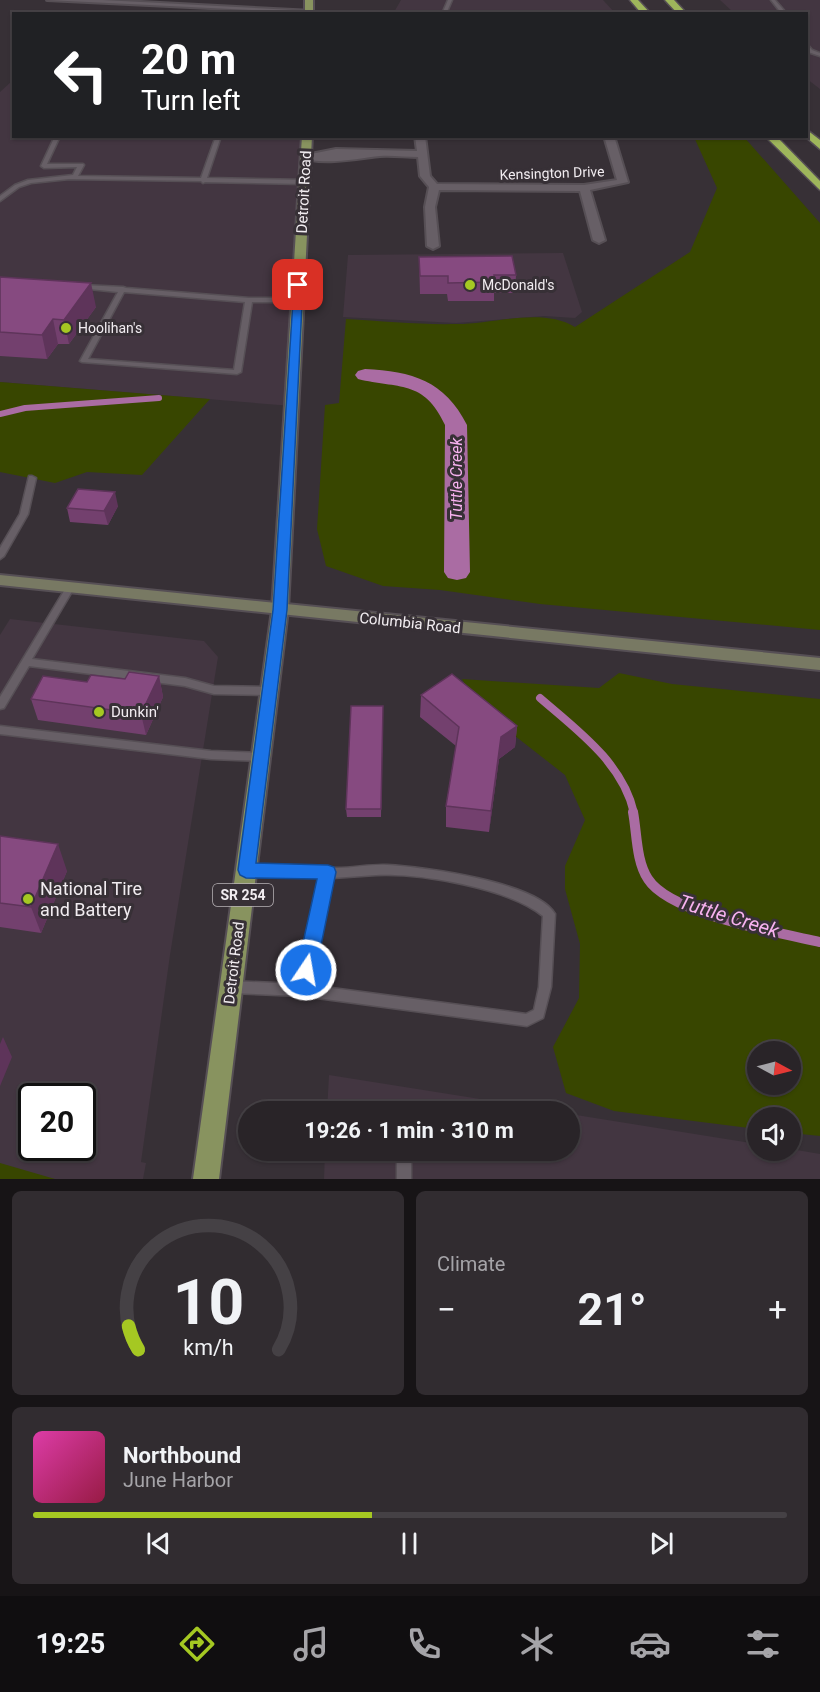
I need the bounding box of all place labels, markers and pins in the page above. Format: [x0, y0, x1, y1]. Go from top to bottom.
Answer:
pin [272, 259, 323, 310]
place label: McDonald's [482, 277, 555, 293]
marker: McDonald's [463, 278, 477, 292]
place label: Hoolihan's [78, 320, 142, 336]
marker: Hoolihan's [59, 321, 73, 335]
place label: Dunkin' [111, 703, 159, 721]
marker: Dunkin' [92, 705, 106, 719]
place label: National Tire and Battery [40, 878, 142, 920]
marker: National Tire and Battery [21, 892, 35, 906]

